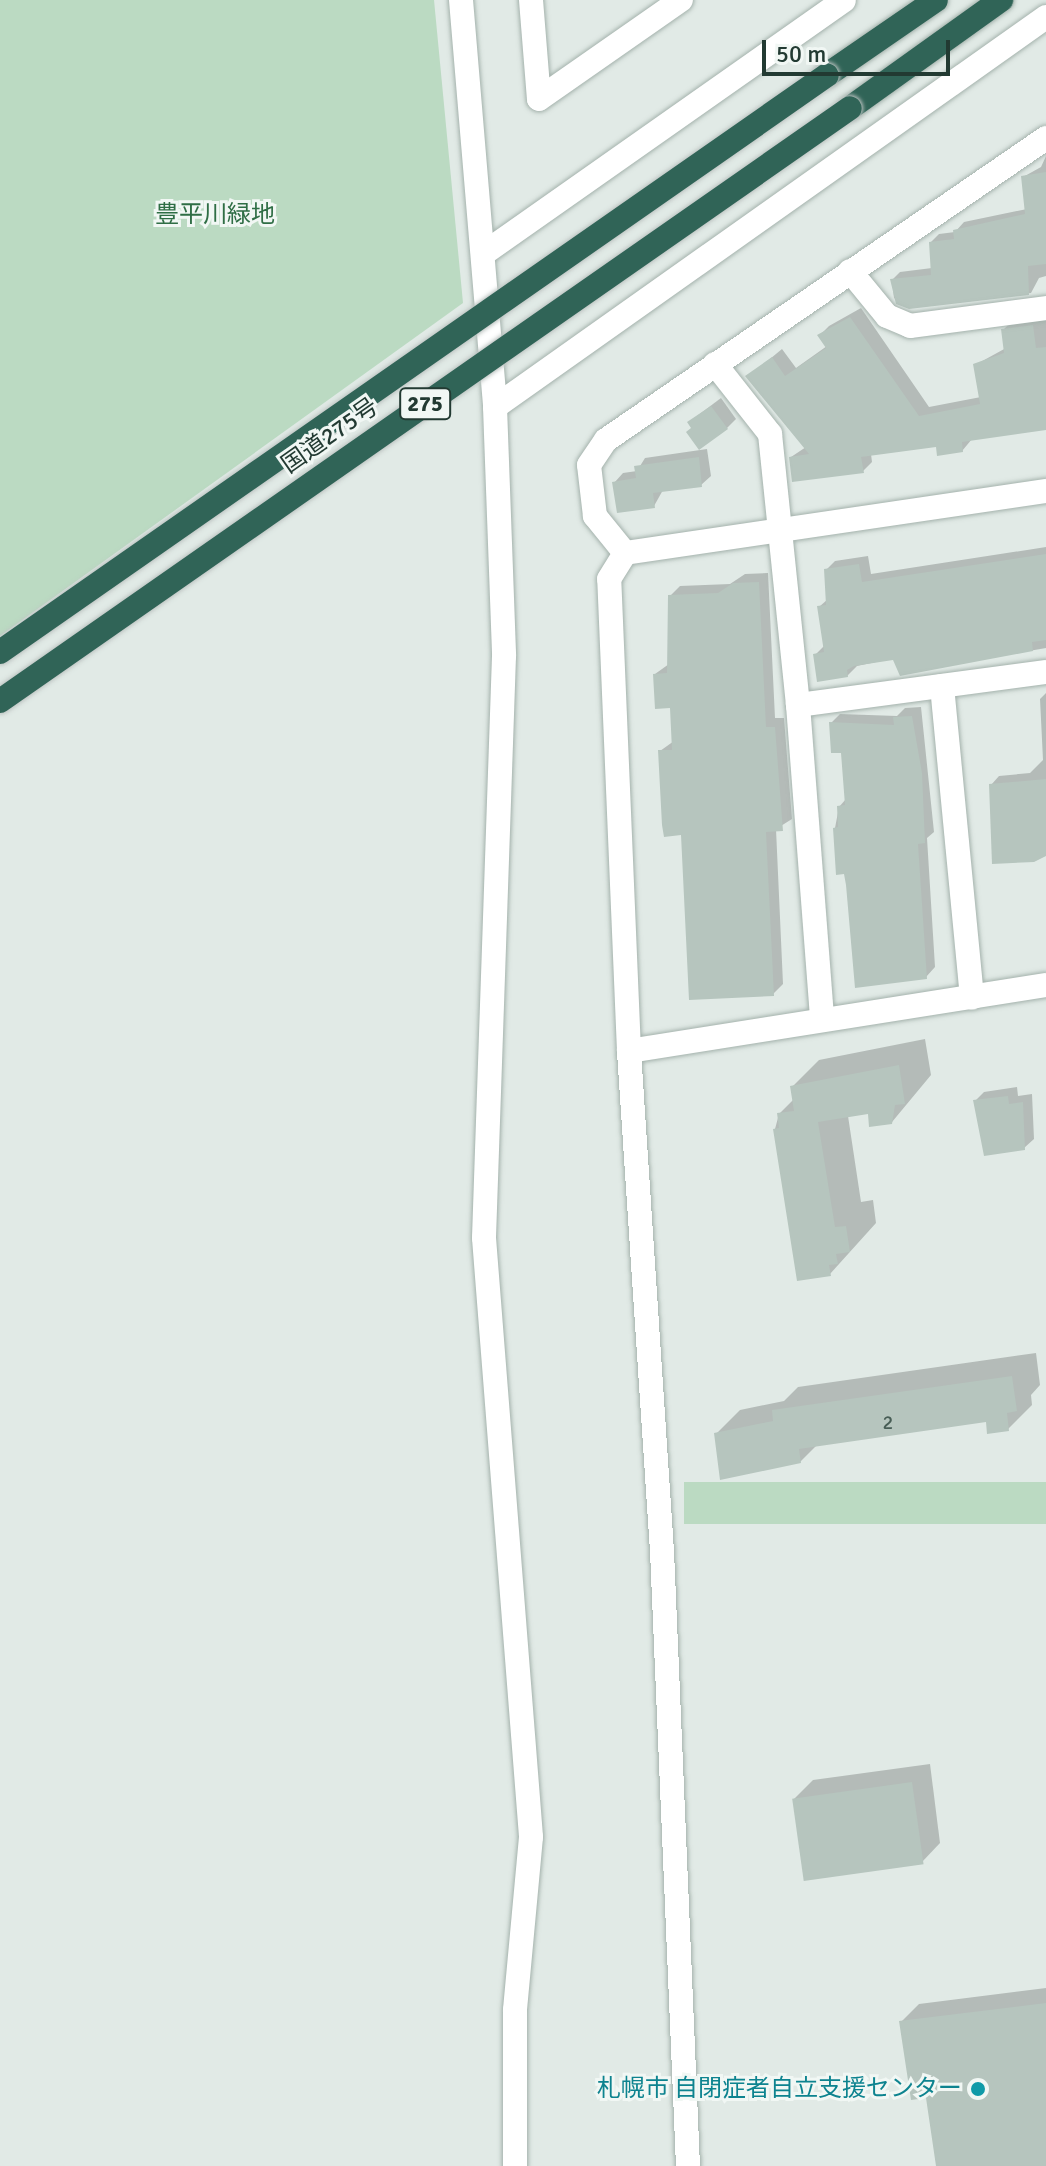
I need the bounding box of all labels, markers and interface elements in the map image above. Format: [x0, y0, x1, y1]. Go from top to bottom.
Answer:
scale bar [766, 24, 954, 74]
text: 50 m [776, 39, 826, 69]
park label: 豊平川緑地 [155, 201, 275, 229]
road number: 275 [399, 386, 451, 422]
street label: 国道275号 [276, 392, 384, 480]
house number: 2 [883, 1410, 893, 1434]
place label: 札幌市 自閉症者自立支援センター [597, 2075, 962, 2103]
marker: 札幌市 自閉症者自立支援センター [969, 2080, 987, 2098]

